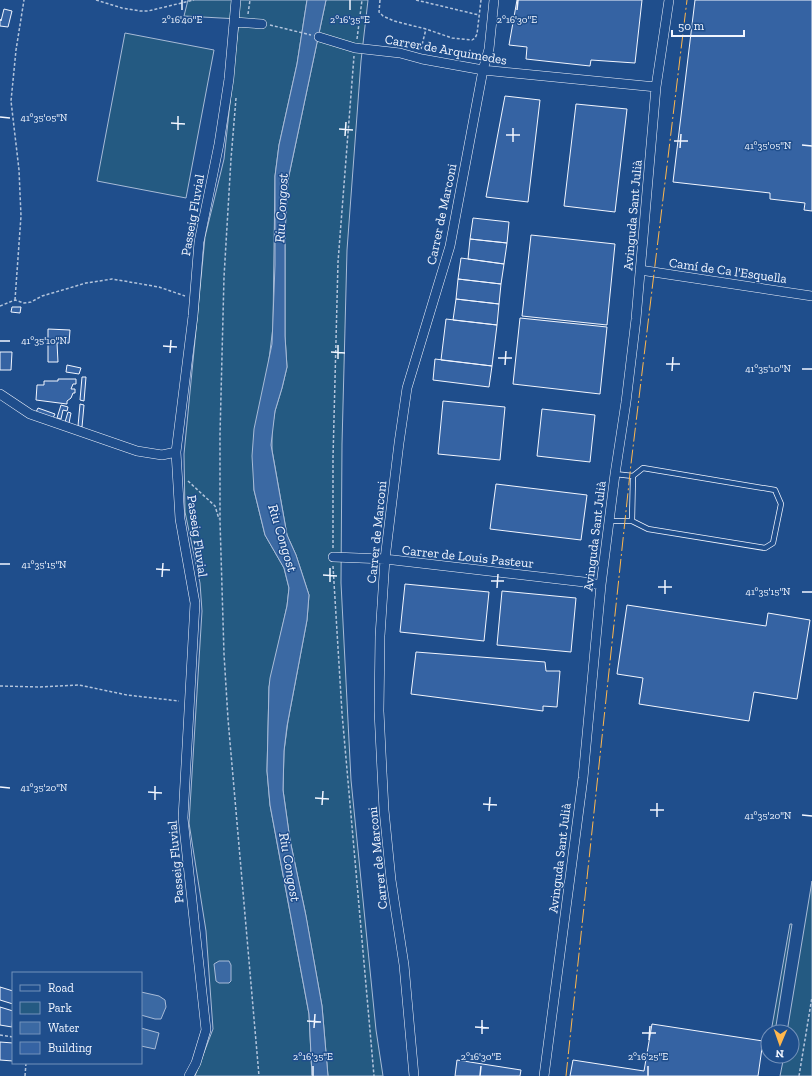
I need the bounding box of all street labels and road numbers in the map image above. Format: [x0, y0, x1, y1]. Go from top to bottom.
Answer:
street label: Carrer de Arquimedes [384, 31, 508, 68]
street label: Avinguda Sant Julià [620, 158, 645, 271]
street label: Carrer de Marconi [423, 162, 460, 266]
street label: Passeig Fluvial [178, 173, 207, 257]
street label: Camí de Ca l'Esquella [668, 255, 789, 286]
street label: Avinguda Sant Julià [580, 479, 609, 592]
street label: Carrer de Marconi [364, 480, 389, 584]
street label: Passeig Fluvial [184, 494, 211, 579]
street label: Carrer de Louis Pasteur [401, 542, 535, 571]
street label: Avinguda Sant Julià [545, 801, 574, 914]
street label: Carrer de Marconi [365, 806, 390, 910]
street label: Passeig Fluvial [164, 820, 187, 904]

